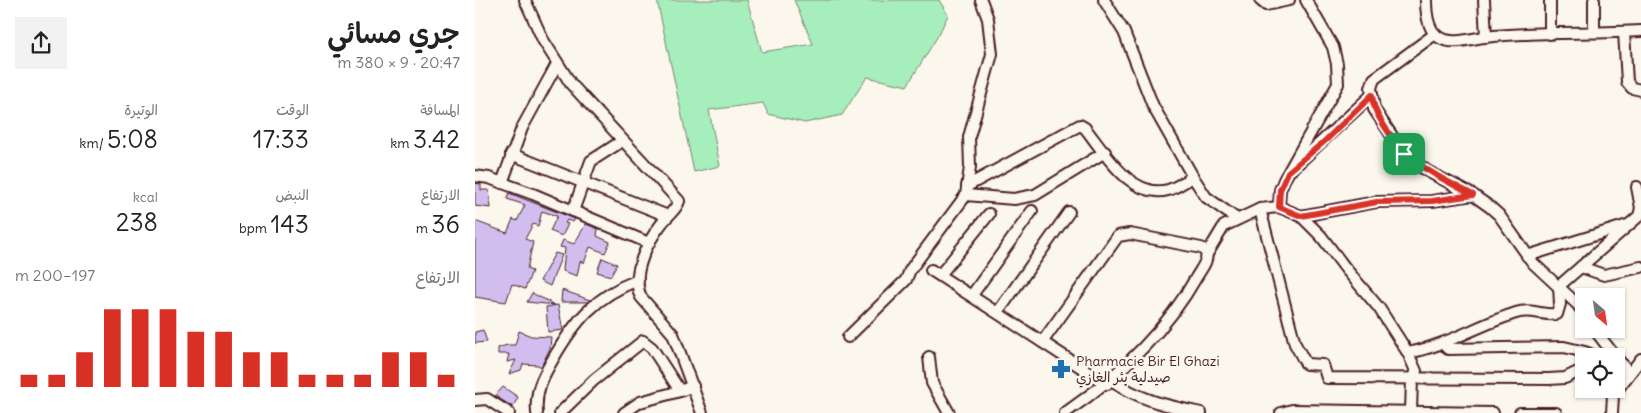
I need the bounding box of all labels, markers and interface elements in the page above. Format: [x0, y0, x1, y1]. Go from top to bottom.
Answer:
text: جري مسائي [327, 15, 460, 51]
button: share [15, 17, 67, 69]
text: 20:47 · 9 × 380 m [337, 52, 460, 72]
text: الوتيرة [124, 101, 158, 119]
text: الوقت [276, 101, 309, 119]
text: المسافة [420, 101, 460, 119]
text: 5:08 [107, 123, 158, 155]
text: 17:33 [253, 123, 309, 155]
text: 3.42 [413, 123, 460, 155]
pin [1383, 133, 1425, 175]
text: /km [79, 134, 107, 152]
text: km [390, 134, 413, 152]
icon: arrive [1390, 140, 1418, 168]
text: النبض [276, 186, 309, 204]
text: الارتفاع [421, 186, 460, 204]
text: kcal [133, 188, 158, 206]
text: 238 [116, 206, 158, 238]
text: 143 [270, 208, 309, 240]
text: 36 [431, 208, 460, 240]
text: bpm [239, 219, 270, 237]
text: m [416, 219, 431, 237]
text: 197–200 m [15, 265, 95, 285]
text: الارتفاع [415, 267, 460, 287]
north arrow [1575, 288, 1625, 338]
map controls [1575, 288, 1625, 398]
button: locate [1575, 348, 1625, 398]
place label: Pharmacie Bir El Ghazi صيدلية بئر الغازي [1076, 352, 1220, 388]
pharmacy icon: Pharmacie Bir El Ghazi صيدلية بئر الغازي [1050, 358, 1072, 380]

